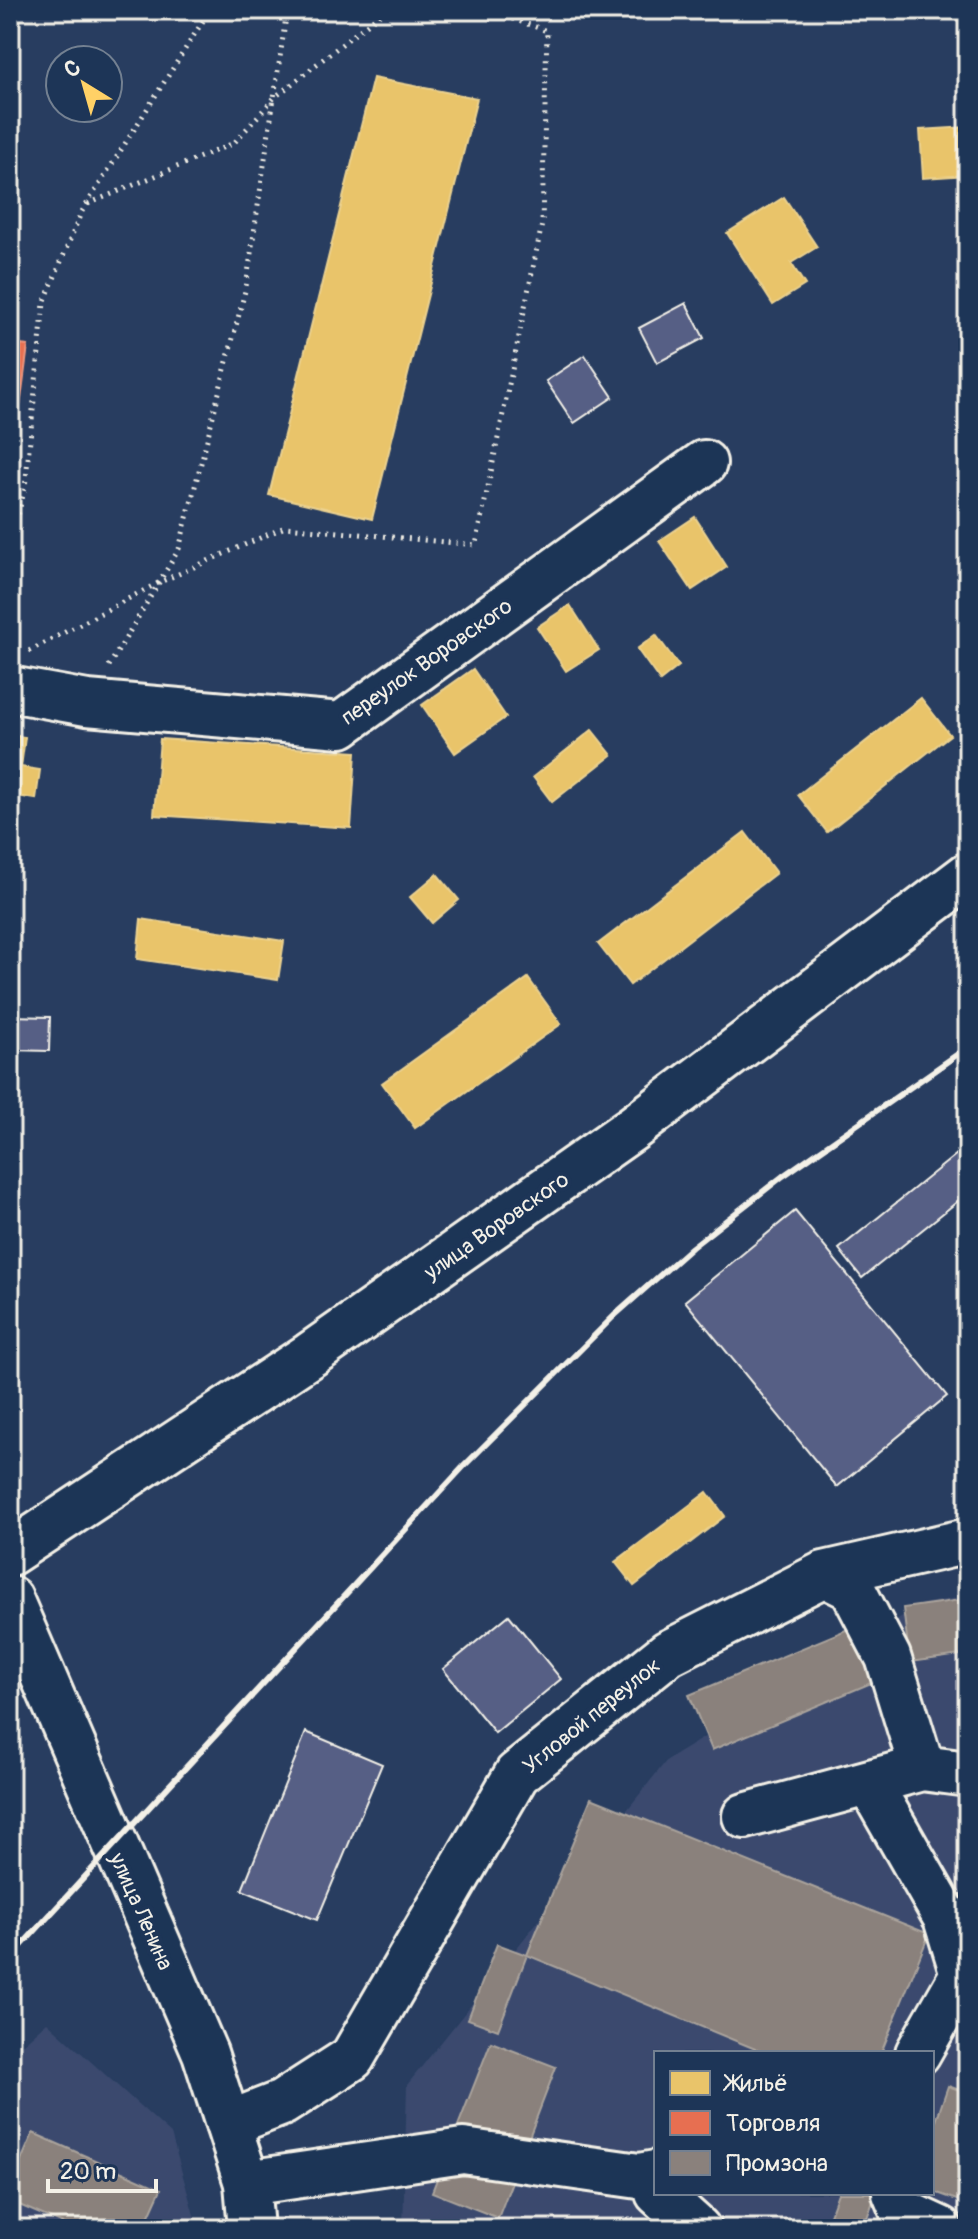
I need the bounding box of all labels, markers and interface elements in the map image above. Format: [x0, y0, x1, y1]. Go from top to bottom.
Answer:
north arrow [44, 44, 124, 124]
text: С [59, 53, 87, 84]
street label: переулок Воровского [335, 592, 518, 732]
street label: улица Воровского [418, 1165, 575, 1287]
street label: Угловой переулок [517, 1652, 666, 1780]
street label: улица Ленина [102, 1847, 179, 1974]
legend [654, 2051, 934, 2195]
text: Жильё [722, 2069, 788, 2098]
text: Торговля [726, 2109, 820, 2138]
scale bar [48, 2143, 156, 2193]
text: Промзона [726, 2149, 828, 2178]
text: 20 m [60, 2157, 116, 2186]

